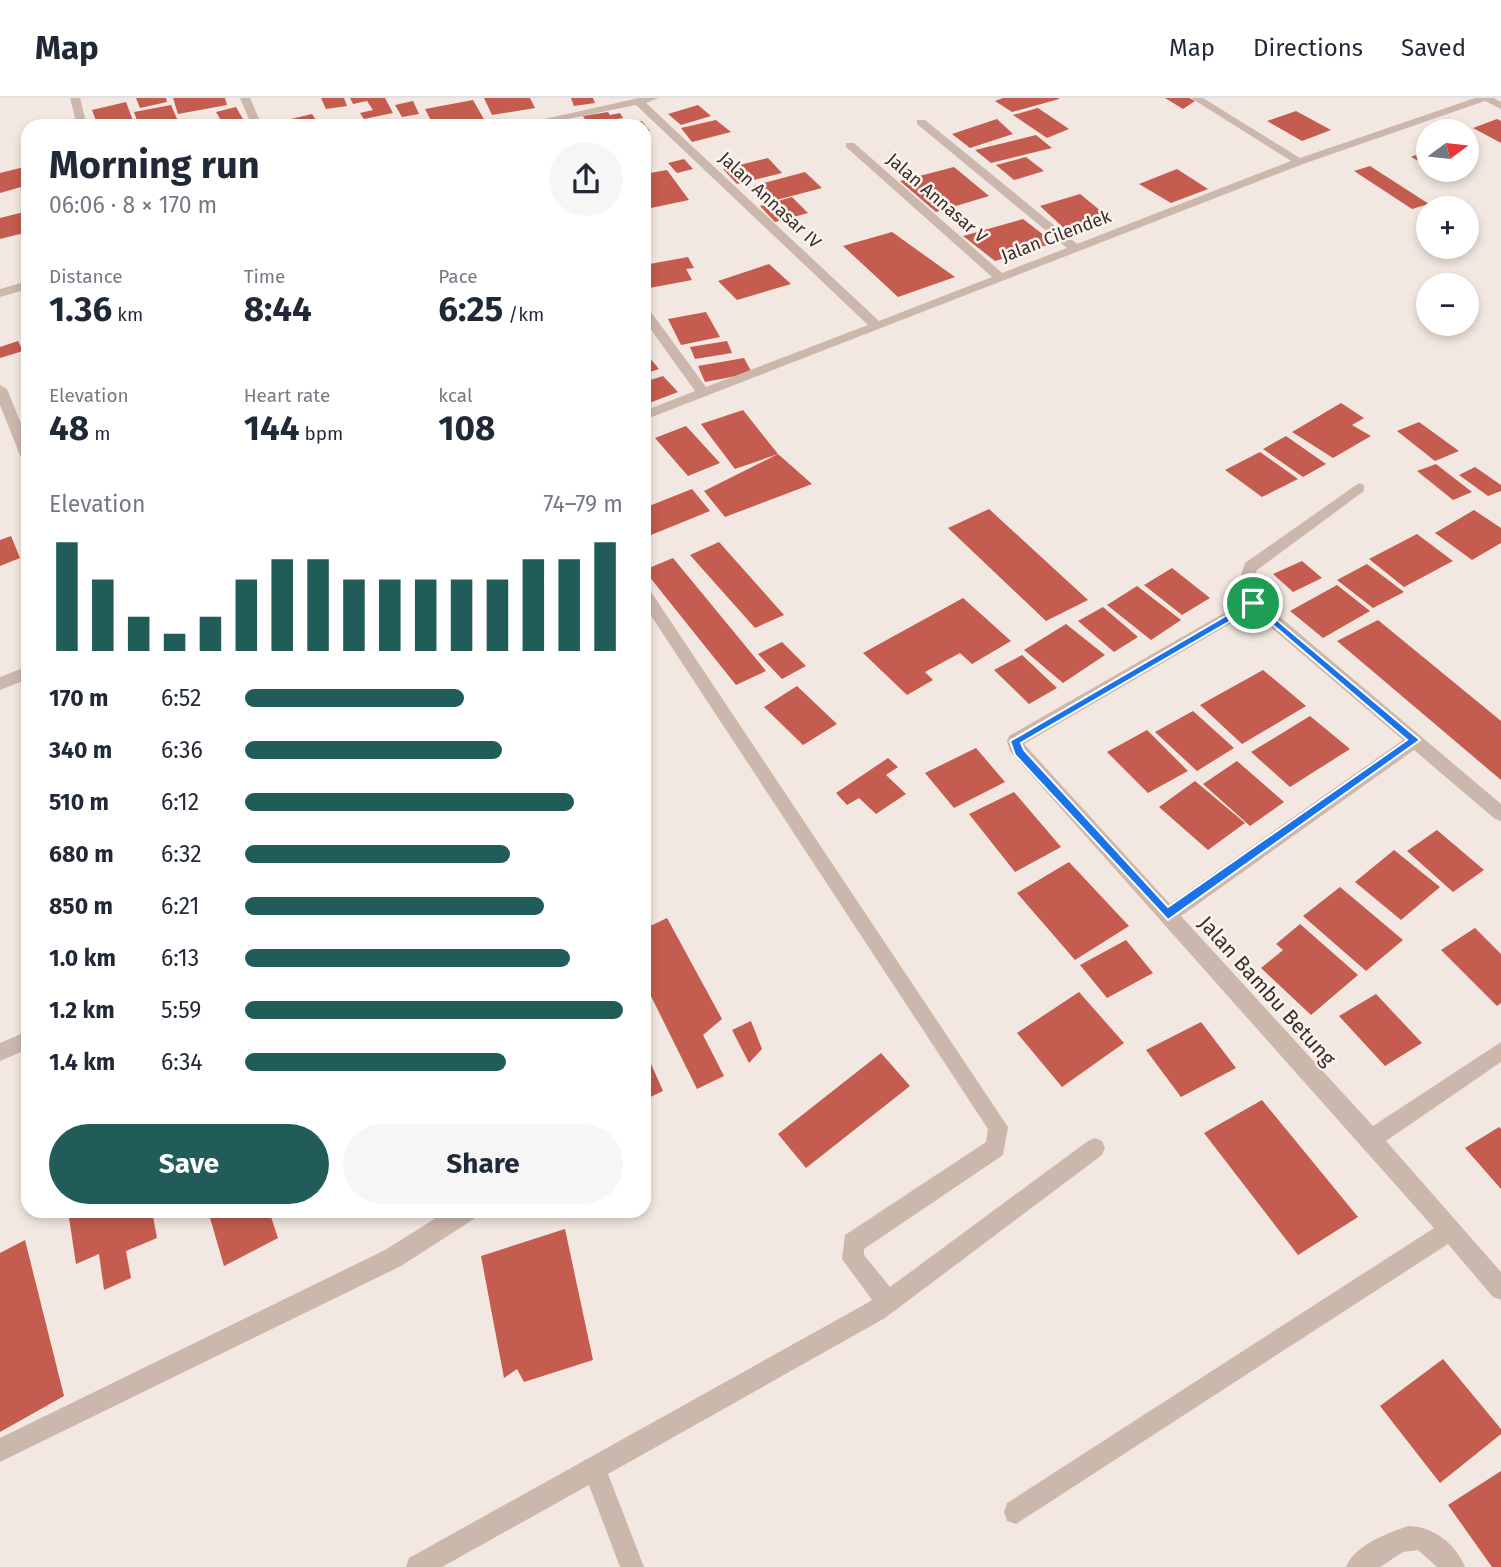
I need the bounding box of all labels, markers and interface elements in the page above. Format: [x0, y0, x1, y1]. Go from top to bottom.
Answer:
text: Map [35, 28, 99, 68]
text: Map [1169, 34, 1215, 62]
text: Directions [1253, 34, 1363, 62]
text: Saved [1401, 34, 1466, 62]
north arrow [1416, 119, 1479, 182]
map controls [1416, 119, 1479, 336]
text: Morning run [49, 142, 260, 188]
button: share [549, 142, 623, 216]
street label: Jalan Annasar IV [714, 147, 826, 253]
street label: Jalan Annasar V [882, 148, 992, 248]
text: 06:06 · 8 × 170 m [49, 191, 217, 219]
button: + [1416, 196, 1479, 259]
street label: Jalan Cilendek [998, 205, 1115, 267]
text: Distance [49, 265, 123, 288]
text: Time [244, 265, 285, 288]
text: Pace [438, 265, 478, 288]
button: − [1416, 273, 1479, 336]
text: 1.36 [49, 288, 112, 330]
text: 8:44 [244, 288, 312, 330]
text: 6:25 [438, 288, 503, 330]
text: km [112, 303, 143, 326]
text: /km [503, 303, 544, 326]
text: Elevation [49, 384, 129, 407]
text: Heart rate [244, 384, 330, 407]
text: kcal [438, 384, 473, 407]
text: 48 [49, 407, 89, 449]
text: 144 [244, 407, 299, 449]
text: 108 [438, 407, 495, 449]
text: m [89, 422, 110, 445]
text: bpm [299, 422, 343, 445]
text: Elevation [49, 490, 145, 518]
text: 74–79 m [543, 490, 623, 518]
pin [1223, 573, 1283, 633]
icon: arrive [1234, 584, 1272, 622]
text: 170 m [49, 684, 109, 712]
text: 6:52 [161, 684, 202, 712]
text: 340 m [49, 736, 112, 764]
text: 6:36 [161, 736, 203, 764]
text: 510 m [49, 788, 109, 816]
text: 6:12 [161, 788, 199, 816]
text: 680 m [49, 840, 114, 868]
text: 6:32 [161, 840, 202, 868]
text: 850 m [49, 892, 113, 920]
text: 6:21 [161, 892, 200, 920]
street label: Jalan Bambu Betung [1193, 911, 1341, 1071]
text: 1.0 km [49, 944, 116, 972]
text: 6:13 [161, 944, 199, 972]
text: 1.2 km [49, 996, 115, 1024]
text: 5:59 [161, 996, 201, 1024]
text: 1.4 km [49, 1048, 115, 1076]
text: 6:34 [161, 1048, 203, 1076]
button: Save [49, 1124, 329, 1204]
button: Share [343, 1124, 623, 1204]

